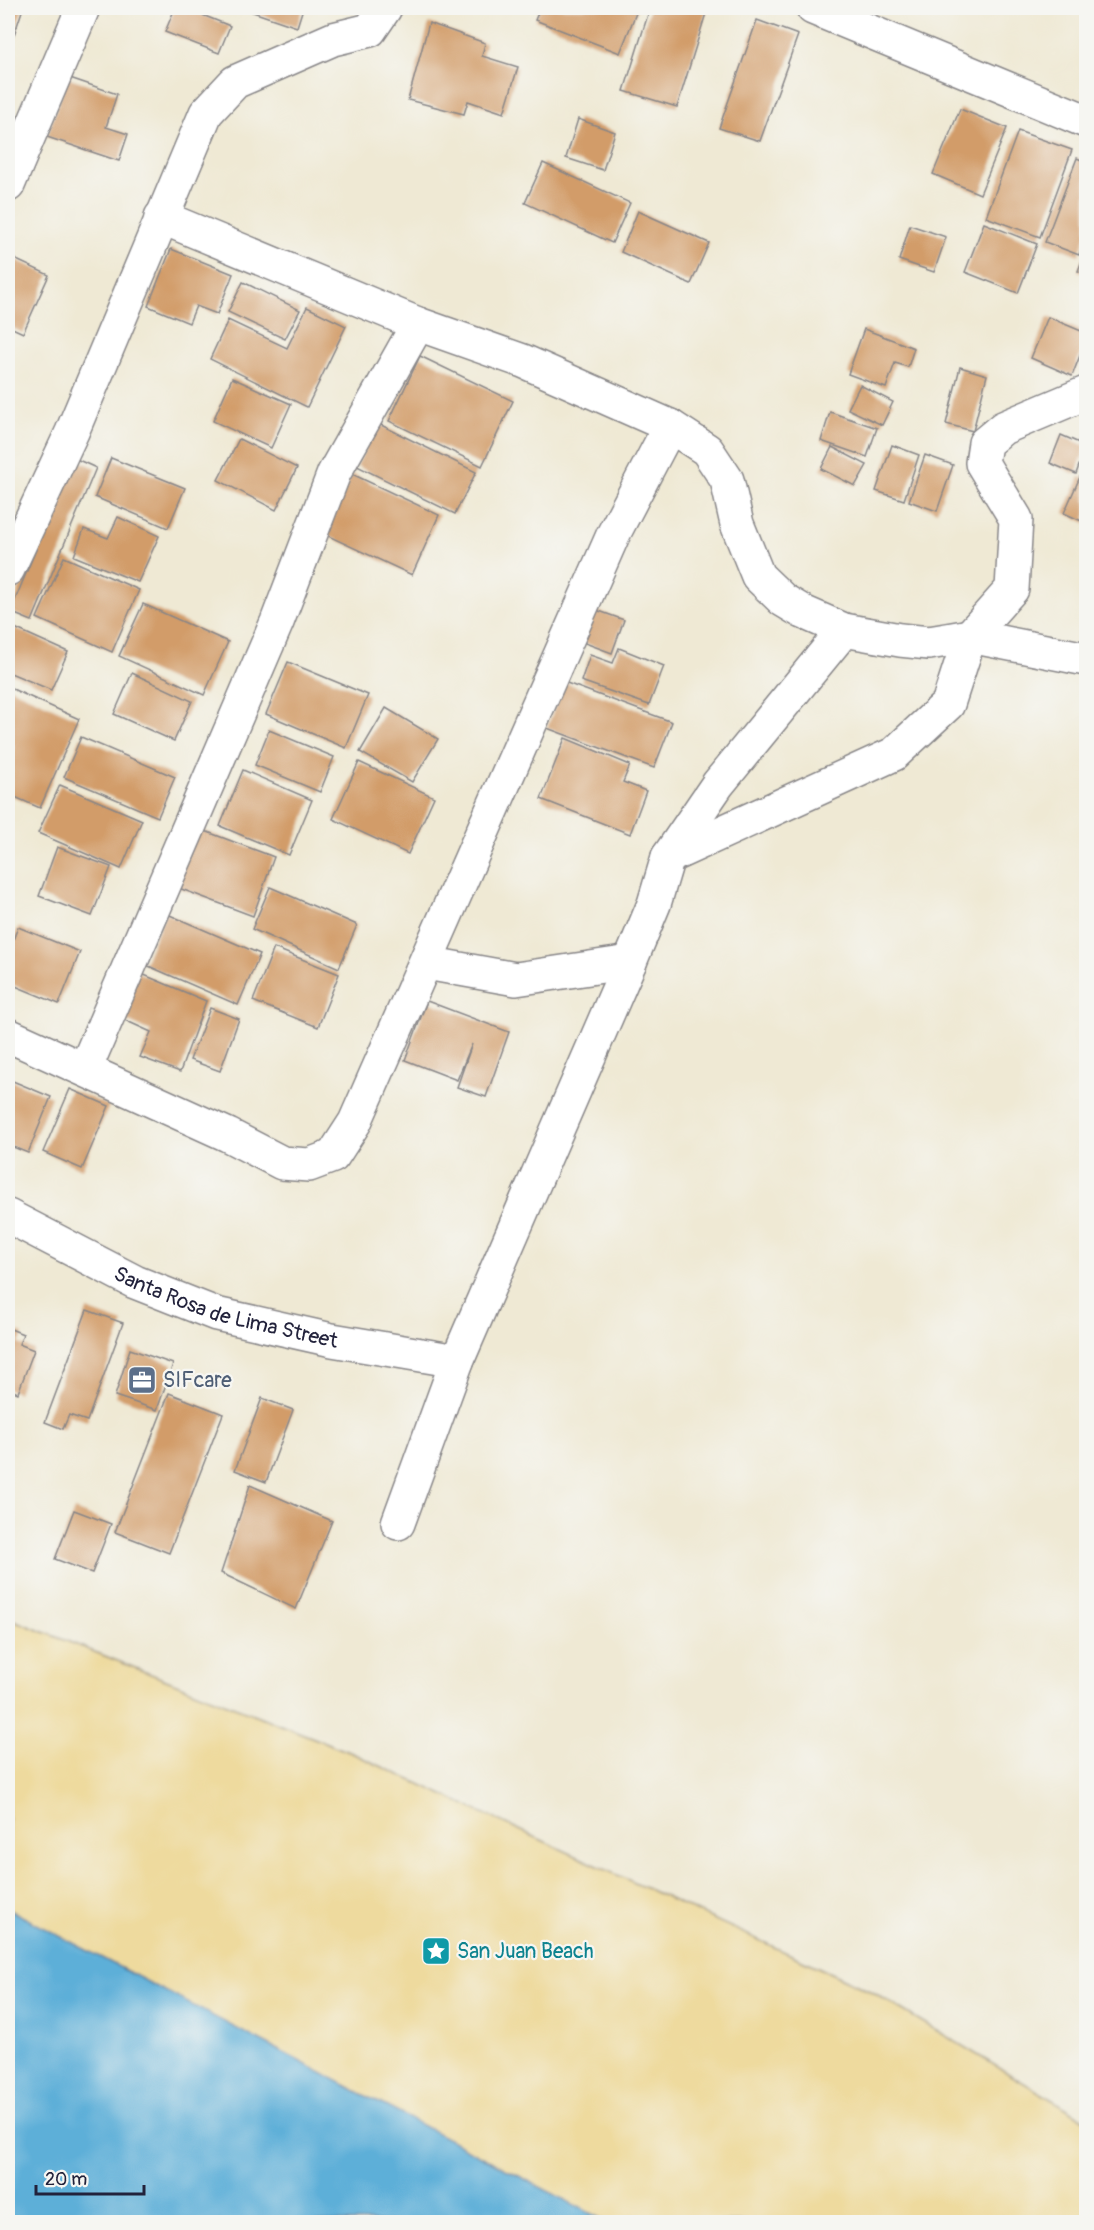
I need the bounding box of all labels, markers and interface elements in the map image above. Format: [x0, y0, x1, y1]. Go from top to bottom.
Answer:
street label: Santa Rosa de Lima Street [109, 1260, 340, 1355]
office icon: SIFcare [126, 1364, 158, 1396]
place label: SIFcare [163, 1367, 232, 1394]
place icon: San Juan Beach [420, 1935, 452, 1967]
place label: San Juan Beach [457, 1938, 594, 1965]
scale bar [36, 2158, 144, 2196]
text: 20 m [45, 2168, 87, 2191]

